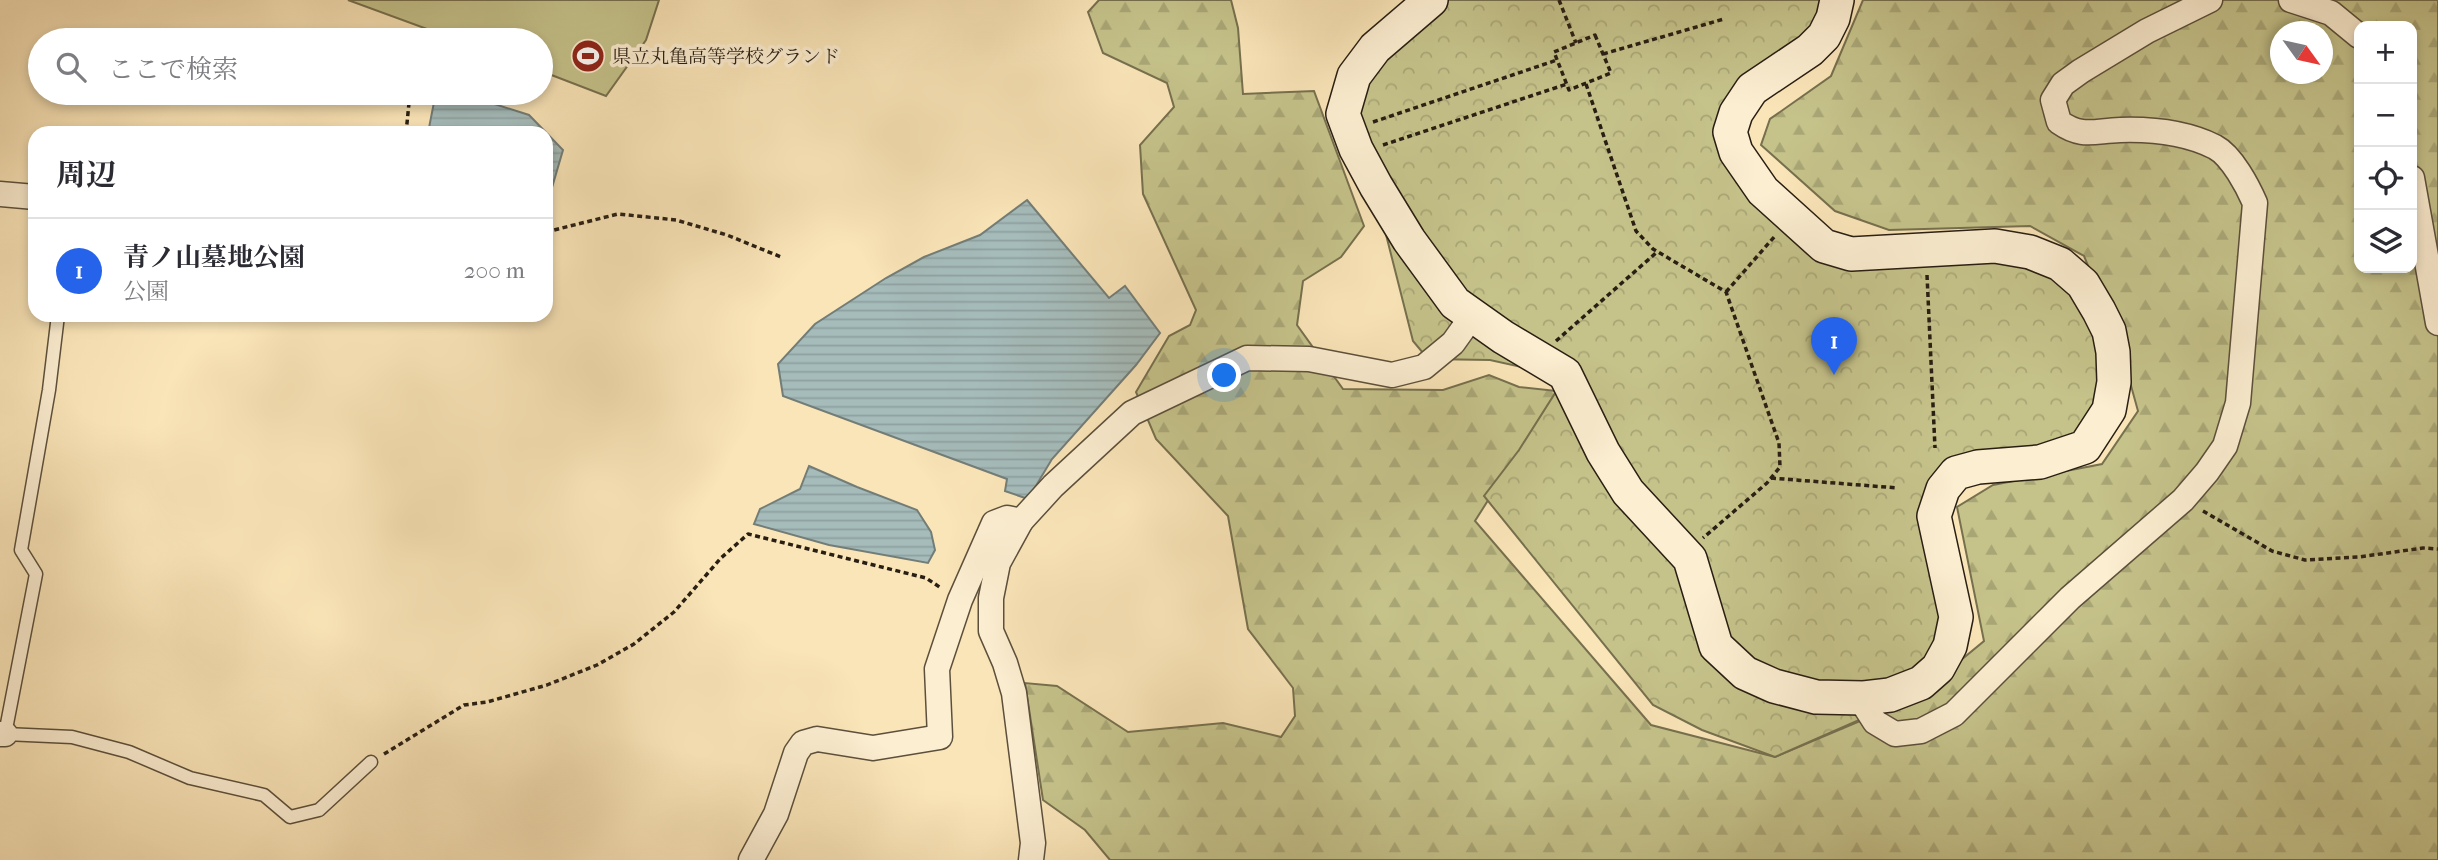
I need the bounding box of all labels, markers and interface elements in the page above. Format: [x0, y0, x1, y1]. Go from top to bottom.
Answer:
north arrow [2270, 21, 2333, 84]
map controls [2354, 21, 2417, 273]
button: + [2354, 21, 2417, 84]
search box [28, 28, 553, 105]
sports icon: 県立丸亀高等学校グランド [569, 37, 607, 75]
place label: 県立丸亀高等学校グランド [612, 46, 840, 68]
icon: search [52, 48, 90, 86]
text: ここで検索 [108, 54, 238, 85]
button: − [2354, 84, 2417, 147]
button: locate [2354, 147, 2417, 210]
text: 周辺 [56, 158, 116, 193]
button: layers [2354, 210, 2417, 273]
text: 青ノ山墓地公園 [123, 242, 305, 273]
text: 1 [75, 257, 83, 284]
text: 200 m [464, 257, 525, 284]
text: 公園 [123, 278, 169, 305]
pin: 1 [1811, 317, 1857, 375]
your location [1207, 358, 1241, 392]

